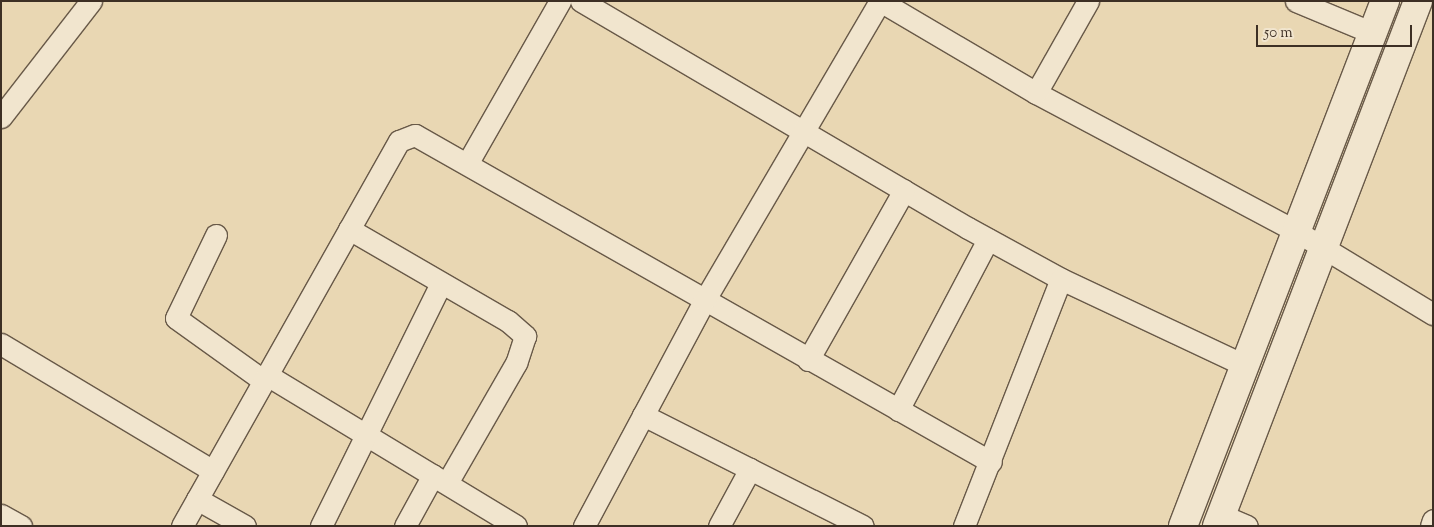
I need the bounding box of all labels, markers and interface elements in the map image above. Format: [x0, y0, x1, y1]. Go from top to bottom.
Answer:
scale bar [1259, 15, 1415, 47]
text: 50 m [1264, 23, 1293, 44]

